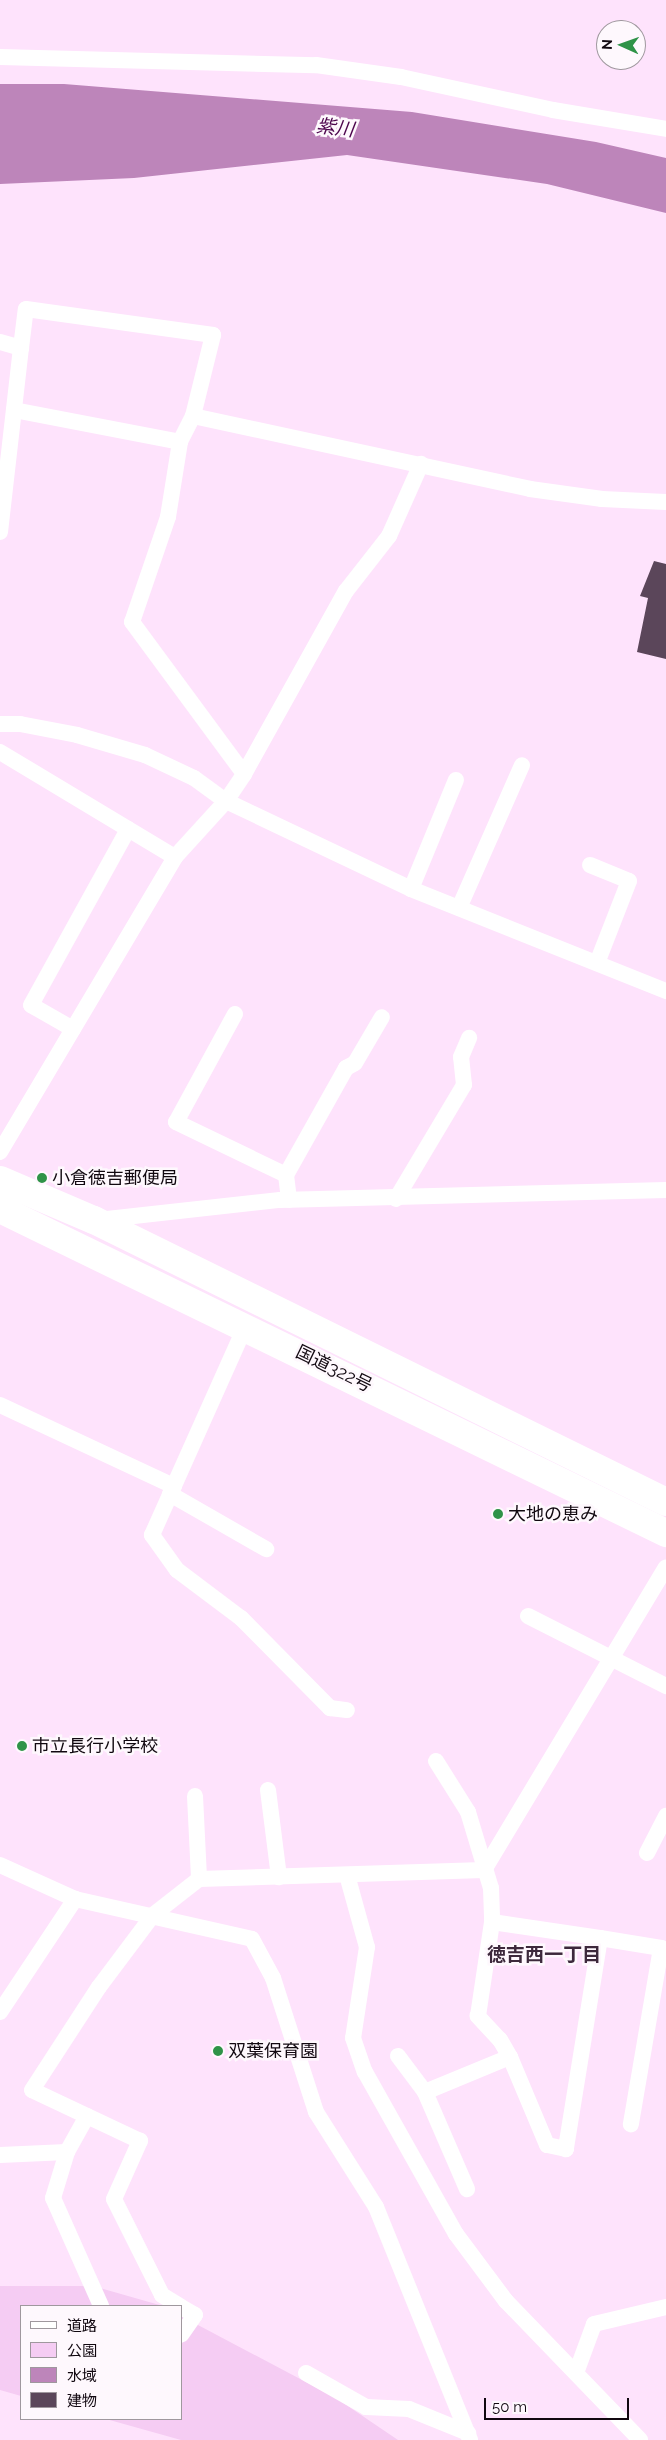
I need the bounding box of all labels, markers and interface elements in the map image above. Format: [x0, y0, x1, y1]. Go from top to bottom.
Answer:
north arrow [596, 20, 646, 70]
text: N [599, 39, 615, 50]
water label: 紫川 [315, 114, 355, 142]
place label: 小倉徳吉郵便局 [52, 1167, 178, 1189]
marker: 小倉徳吉郵便局 [36, 1172, 48, 1184]
street label: 国道322号 [292, 1341, 376, 1397]
place label: 大地の恵み [508, 1503, 598, 1525]
marker: 大地の恵み [492, 1508, 504, 1520]
place label: 市立長行小学校 [32, 1735, 158, 1757]
marker: 市立長行小学校 [16, 1740, 28, 1752]
district label: 徳吉西一丁目 [487, 1944, 601, 1966]
place label: 双葉保育園 [228, 2040, 318, 2062]
marker: 双葉保育園 [212, 2045, 224, 2057]
legend [20, 2305, 182, 2420]
text: 道路 [67, 2317, 97, 2335]
text: 公園 [67, 2342, 97, 2360]
text: 水域 [67, 2367, 97, 2385]
scale bar [486, 2388, 631, 2420]
text: 建物 [67, 2392, 97, 2410]
text: 50 m [492, 2398, 527, 2416]

